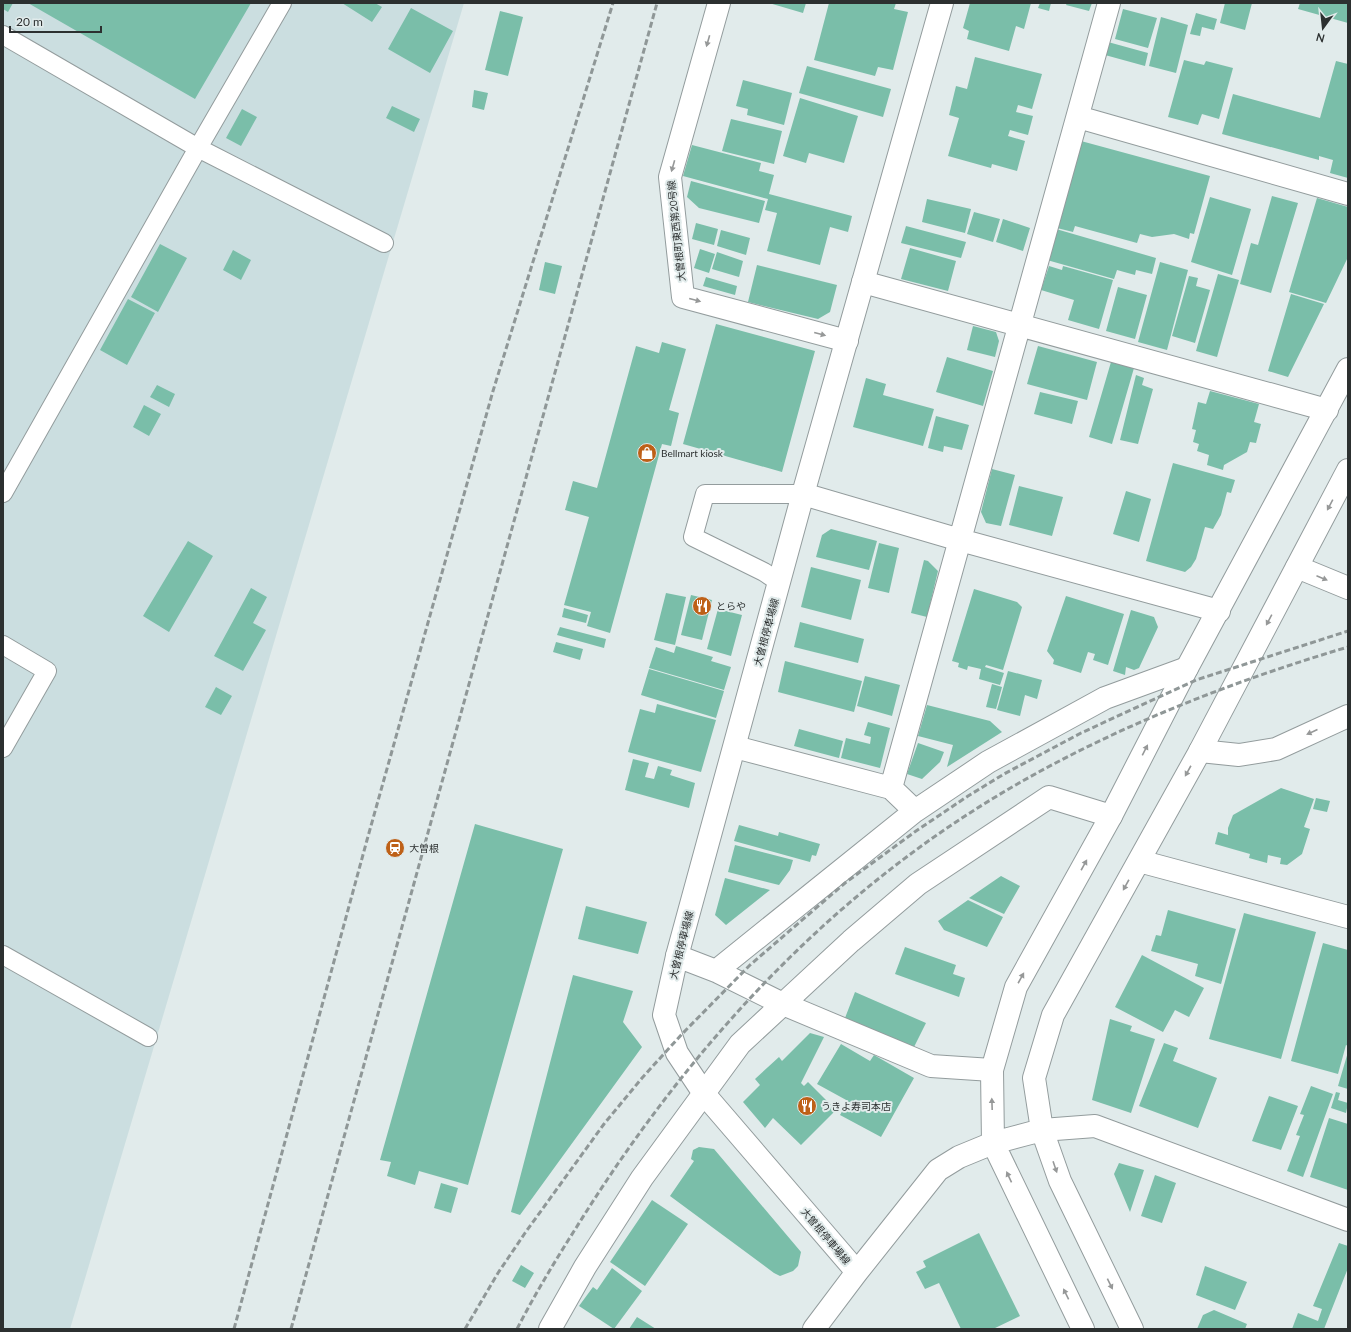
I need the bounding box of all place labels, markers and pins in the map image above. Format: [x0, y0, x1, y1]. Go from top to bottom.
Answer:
shop icon: Bellmart kiosk [636, 442, 658, 464]
place label: Bellmart kiosk [661, 447, 724, 459]
restaurant icon: とらや [691, 595, 713, 617]
place label: とらや [716, 600, 746, 612]
station icon: 大曽根 [384, 837, 406, 859]
place label: 大曽根 [409, 842, 439, 854]
restaurant icon: うきよ寿司本店 [796, 1095, 818, 1117]
place label: うきよ寿司本店 [821, 1100, 891, 1112]

